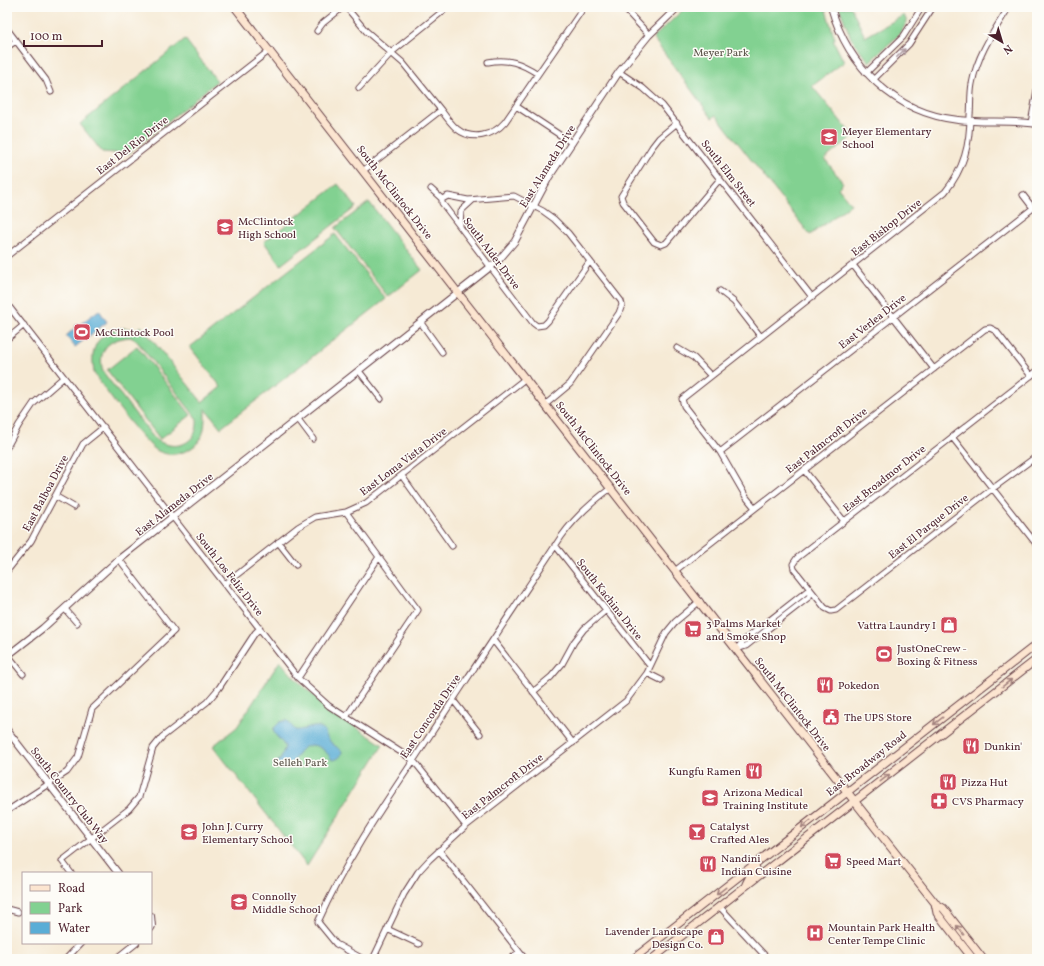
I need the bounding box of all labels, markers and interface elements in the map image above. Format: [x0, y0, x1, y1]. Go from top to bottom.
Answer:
scale bar [24, 22, 102, 48]
north arrow [982, 22, 1022, 62]
text: 100 m [30, 29, 63, 45]
text: N [999, 40, 1015, 57]
park label: Meyer Park [693, 46, 749, 61]
one-way arrow [896, 48, 906, 58]
street label: East Del Rio Drive [94, 113, 172, 179]
street label: East Alameda Drive [517, 123, 580, 211]
place label: Meyer Elementary School [842, 125, 932, 153]
school or university icon: Meyer Elementary School [819, 127, 839, 147]
street label: South Elm Street [697, 137, 759, 211]
street label: South McClintock Drive [352, 143, 435, 243]
street label: East Bishop Drive [849, 196, 925, 260]
place label: McClintock High School [238, 215, 296, 243]
street label: South Alder Drive [459, 215, 523, 293]
school or university icon: McClintock High School [215, 217, 235, 237]
street label: East Verlea Drive [836, 291, 910, 353]
sports icon: McClintock Pool [72, 322, 92, 342]
place label: McClintock Pool [95, 326, 174, 341]
street label: South McClintock Drive [551, 399, 634, 499]
street label: East Palmcroft Drive [783, 405, 871, 478]
street label: East Loma Vista Drive [357, 425, 450, 500]
street label: East Broadmor Drive [840, 442, 929, 516]
street label: East Balboa Drive [20, 453, 73, 535]
street label: East Alameda Drive [133, 470, 217, 540]
street label: East El Parque Drive [886, 491, 972, 563]
street label: South Los Feliz Drive [192, 530, 266, 620]
street label: South Kachina Drive [572, 556, 645, 644]
shop icon: Vattra Laundry I [939, 615, 959, 635]
place label: 3 Palms Market and Smoke Shop [706, 617, 786, 645]
supermarket icon: 3 Palms Market and Smoke Shop [683, 619, 703, 639]
place label: Vattra Laundry I [857, 619, 936, 634]
place label: JustOneCrew - Boxing & Fitness [897, 642, 978, 670]
sports icon: JustOneCrew - Boxing & Fitness [874, 644, 894, 664]
street label: South McClintock Drive [750, 655, 833, 755]
street label: East Concorda Drive [397, 672, 465, 762]
restaurant icon: Pokedon [815, 675, 835, 695]
one-way arrow [1001, 678, 1012, 687]
place label: Pokedon [838, 679, 880, 694]
public building icon: The UPS Store [821, 707, 841, 727]
place label: The UPS Store [844, 711, 912, 726]
one-way arrow [933, 717, 944, 725]
street label: East Broadway Road [824, 728, 910, 800]
restaurant icon: Dunkin' [961, 736, 981, 756]
place label: Dunkin' [984, 740, 1022, 755]
street label: South Country Club Way [26, 745, 111, 847]
street label: East Palmcroft Drive [459, 751, 547, 824]
park label: Selleh Park [273, 756, 327, 771]
restaurant icon: Kungfu Ramen [744, 761, 764, 781]
place label: Kungfu Ramen [668, 765, 741, 780]
restaurant icon: Pizza Hut [938, 772, 958, 792]
one-way arrow [880, 773, 891, 782]
place label: Pizza Hut [961, 776, 1008, 791]
place label: Arizona Medical Training Institute [723, 786, 808, 814]
school or university icon: Arizona Medical Training Institute [700, 788, 720, 808]
pharmacy icon: CVS Pharmacy [929, 791, 949, 811]
place label: CVS Pharmacy [952, 795, 1024, 810]
one-way arrow [801, 819, 812, 828]
place label: John J. Curry Elementary School [202, 820, 293, 848]
place label: Catalyst Crafted Ales [710, 820, 770, 848]
school or university icon: John J. Curry Elementary School [179, 822, 199, 842]
bar icon: Catalyst Crafted Ales [687, 822, 707, 842]
supermarket icon: Speed Mart [823, 851, 843, 871]
place label: Nandini Indian Cuisine [721, 852, 792, 880]
restaurant icon: Nandini Indian Cuisine [698, 854, 718, 874]
place label: Speed Mart [846, 855, 902, 870]
legend [22, 872, 152, 944]
text: Road [58, 881, 85, 897]
one-way arrow [716, 886, 727, 895]
place label: Connolly Middle School [252, 890, 321, 918]
school or university icon: Connolly Middle School [229, 892, 249, 912]
text: Park [58, 901, 83, 917]
text: Water [58, 921, 90, 937]
place label: Mountain Park Health Center Tempe Clinic [828, 921, 936, 949]
hospital icon: Mountain Park Health Center Tempe Clinic [805, 923, 825, 943]
one-way arrow [956, 924, 964, 935]
place label: Lavender Landscape Design Co. [605, 925, 703, 953]
shop icon: Lavender Landscape Design Co. [706, 927, 726, 947]

